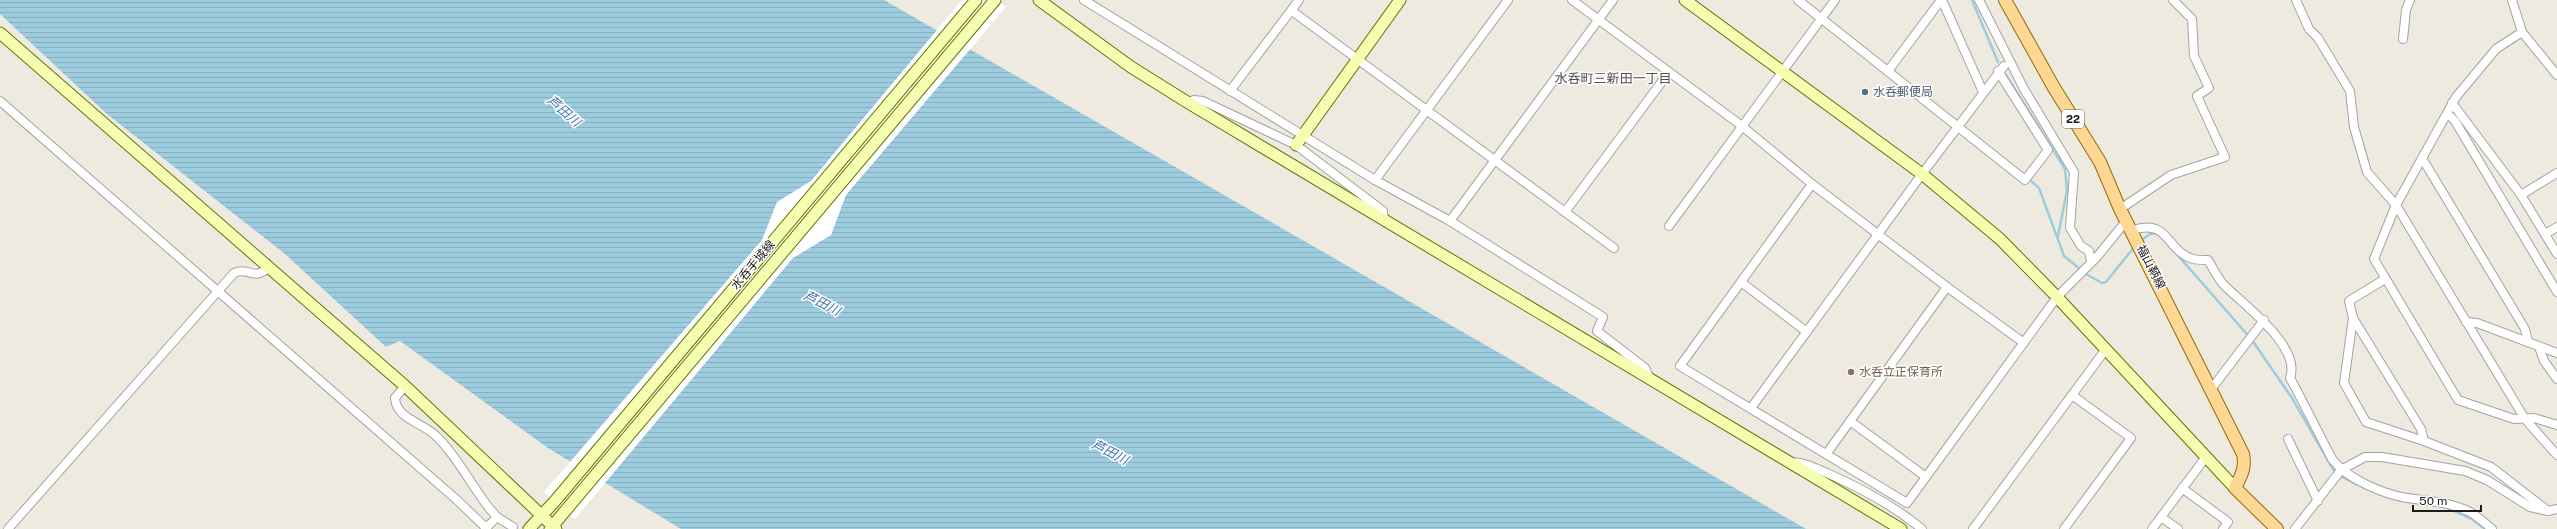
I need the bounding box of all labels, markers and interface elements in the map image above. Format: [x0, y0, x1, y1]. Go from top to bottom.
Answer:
district label: 水呑町三新田一丁目 [1554, 71, 1672, 86]
place label: 水呑郵便局 [1873, 85, 1933, 99]
marker: 水呑郵便局 [1860, 87, 1870, 97]
water label: 芦田川 [544, 93, 585, 131]
road number: 22 [2062, 110, 2084, 128]
street label: 水呑手城線 [728, 238, 778, 292]
street label: 福山鞆線 [2134, 242, 2168, 292]
water label: 芦田川 [801, 287, 845, 319]
place label: 水呑立正保育所 [1859, 365, 1943, 379]
marker: 水呑立正保育所 [1846, 367, 1856, 377]
water label: 芦田川 [1089, 436, 1133, 468]
scale bar [2413, 487, 2481, 513]
text: 50 m [2419, 494, 2447, 508]

